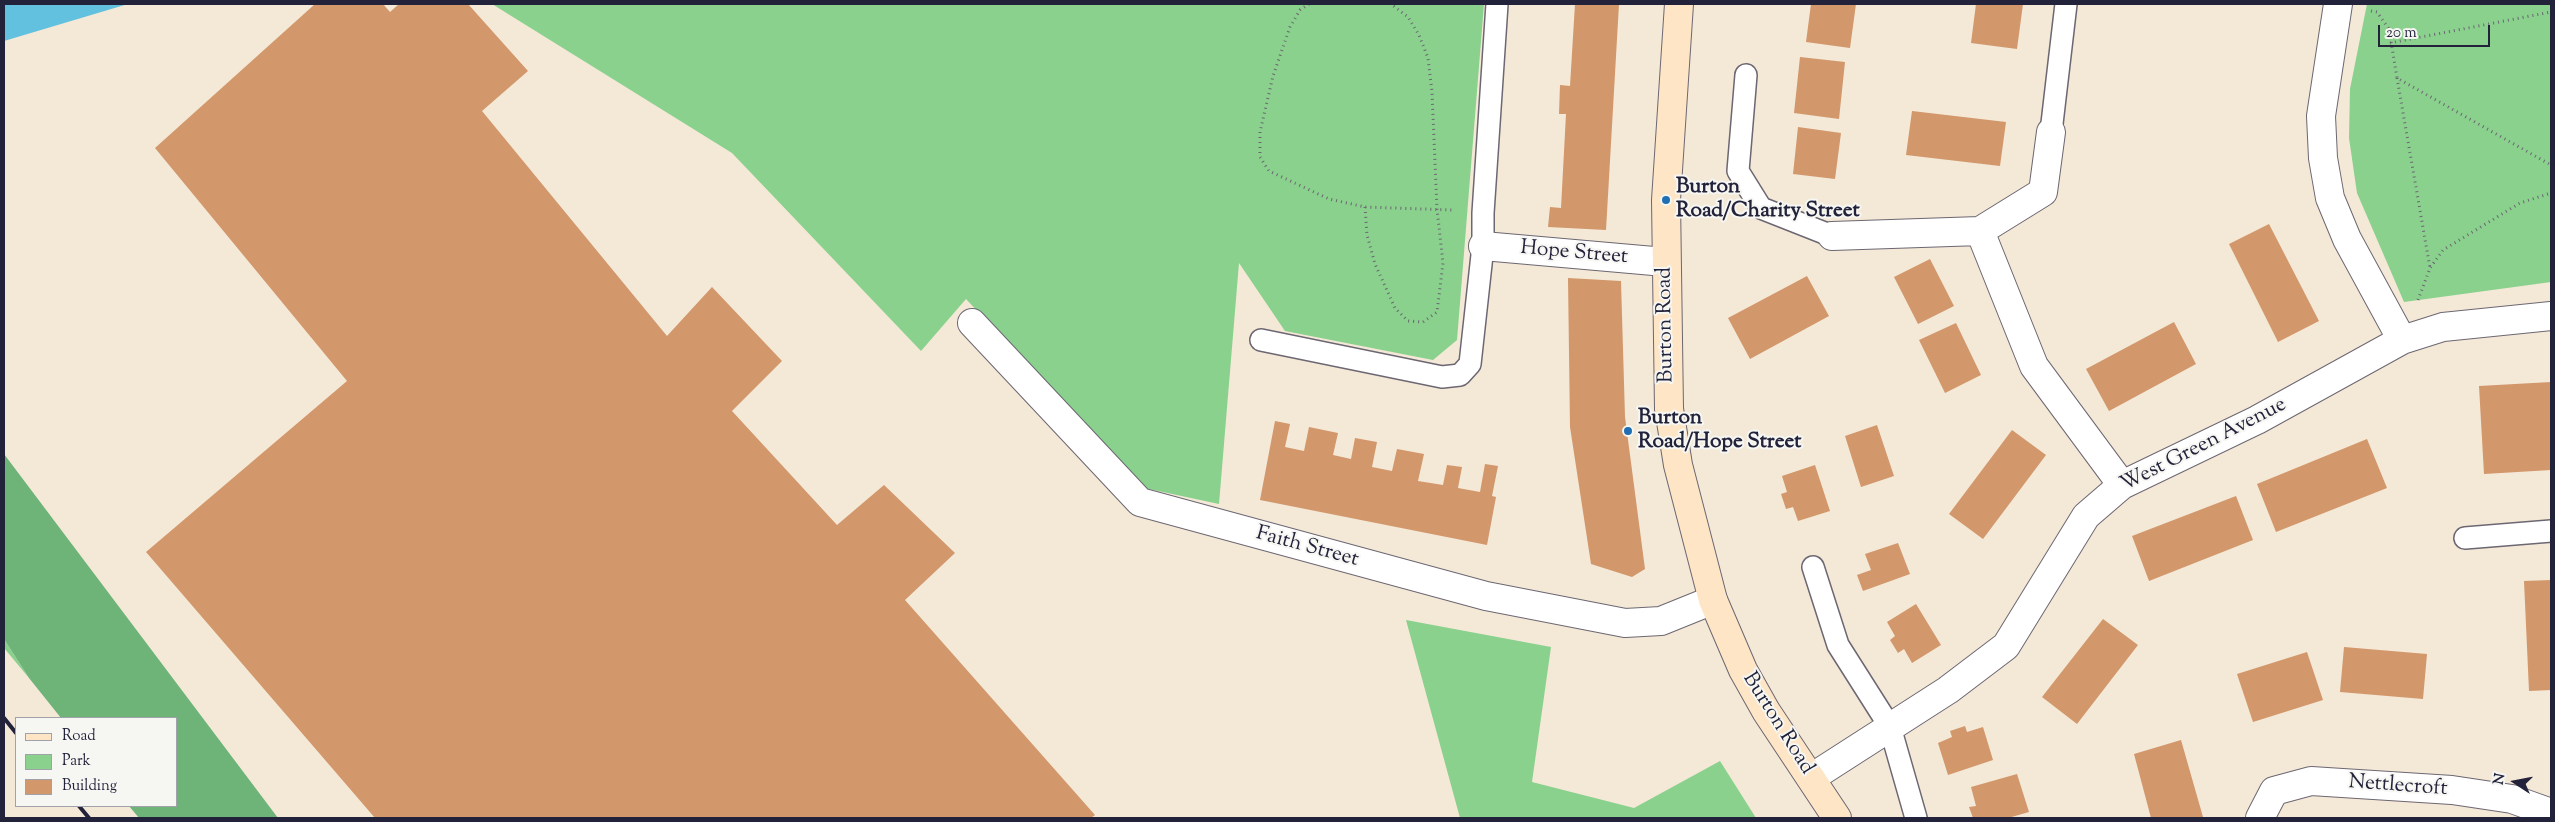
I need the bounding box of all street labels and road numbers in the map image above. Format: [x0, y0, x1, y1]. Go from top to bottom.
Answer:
street label: Hope Street [1519, 237, 1629, 271]
street label: Burton Road [1653, 267, 1681, 383]
street label: West Green Avenue [2117, 393, 2291, 499]
street label: Faith Street [1253, 522, 1361, 574]
street label: Burton Road [1736, 668, 1818, 780]
street label: Nettlecroft [2348, 771, 2448, 803]

